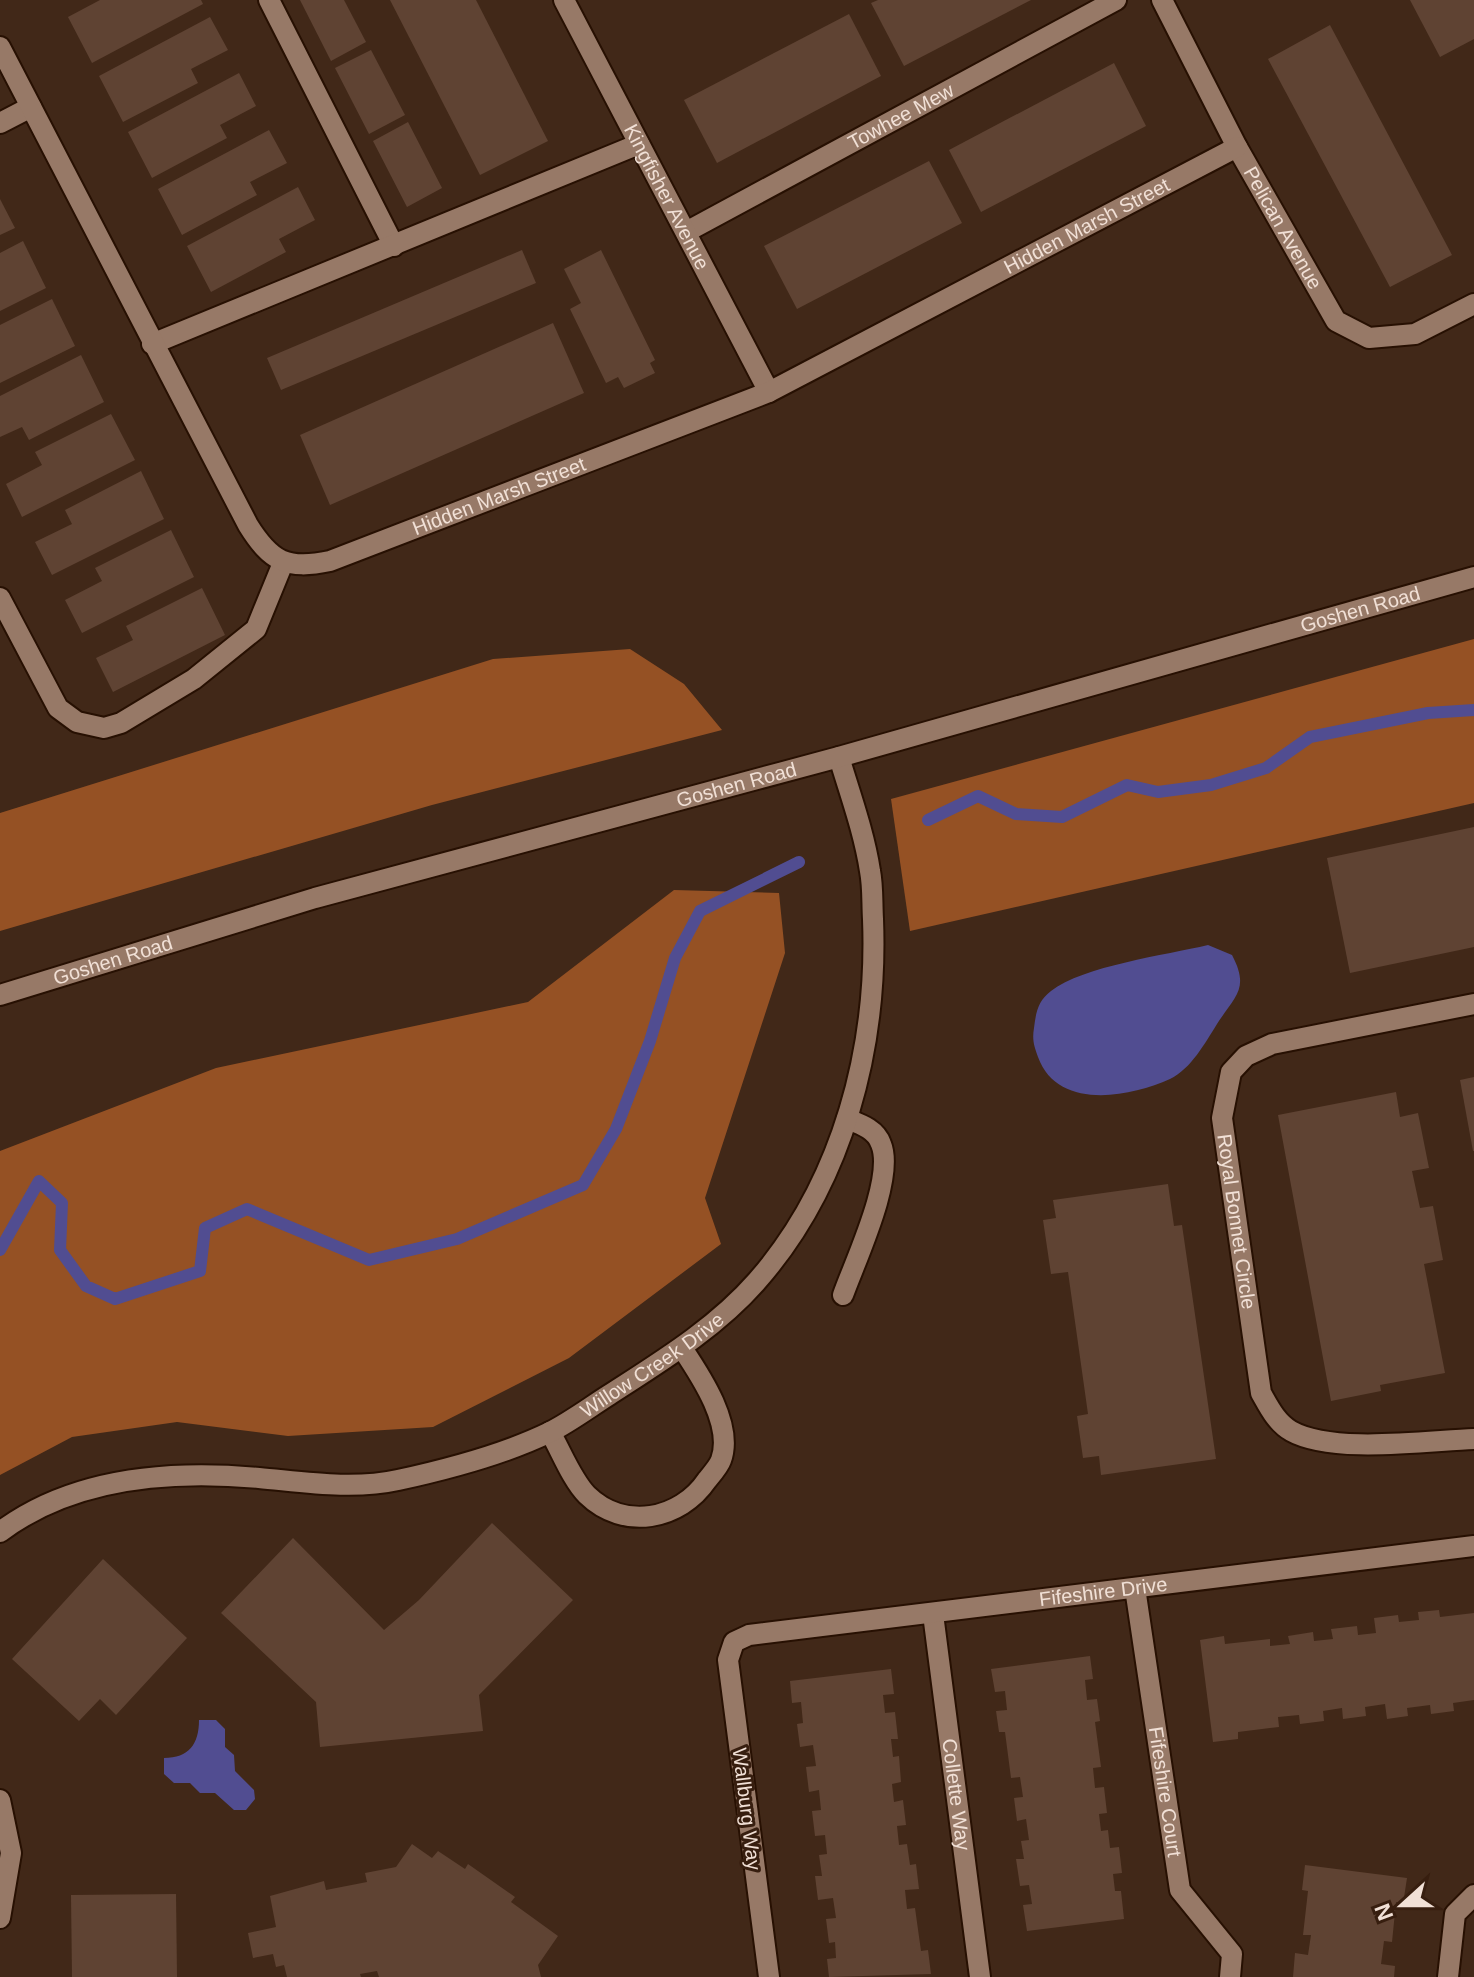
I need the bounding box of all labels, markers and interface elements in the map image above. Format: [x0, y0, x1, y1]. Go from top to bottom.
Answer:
street label: Towhee Mew [844, 78, 958, 154]
street label: Kingfisher Avenue [620, 120, 714, 273]
street label: Pelican Avenue [1239, 163, 1327, 293]
street label: Hidden Marsh Street [1000, 173, 1173, 278]
street label: Hidden Marsh Street [409, 453, 589, 539]
street label: Goshen Road [1298, 582, 1423, 637]
street label: Goshen Road [674, 758, 799, 811]
street label: Goshen Road [51, 932, 175, 989]
street label: Royal Bonnet Circle [1213, 1133, 1260, 1311]
street label: Willow Creek Drive [576, 1308, 728, 1422]
street label: Fifeshire Drive [1038, 1573, 1169, 1610]
street label: Fifeshire Court [1145, 1725, 1186, 1859]
street label: Collette Way [938, 1737, 975, 1852]
street label: Wallburg Way [729, 1747, 765, 1871]
north arrow [1362, 1865, 1442, 1945]
text: N [1369, 1900, 1398, 1924]

